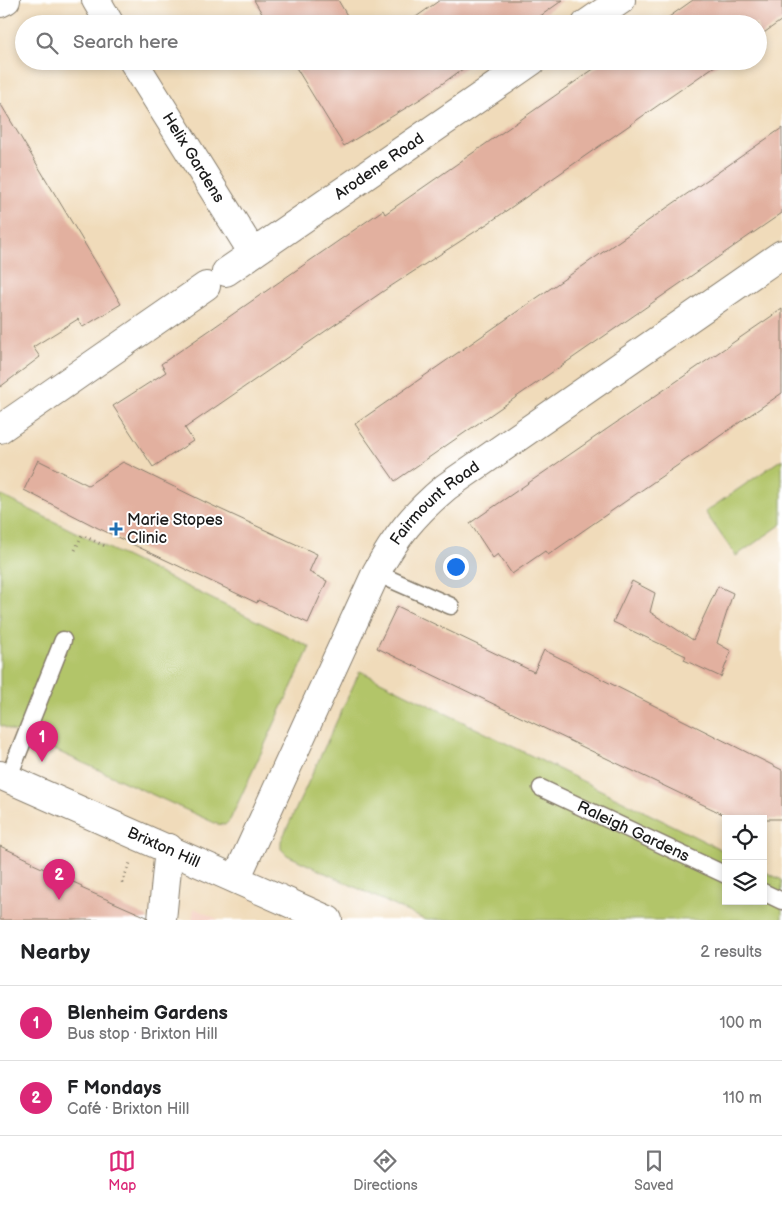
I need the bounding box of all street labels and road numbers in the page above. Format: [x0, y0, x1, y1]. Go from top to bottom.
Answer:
street label: Helix Gardens [158, 109, 229, 206]
street label: Arodene Road [331, 129, 428, 204]
street label: Fairmount Road [386, 457, 483, 549]
street label: Raleigh Gardens [574, 797, 693, 866]
street label: Brixton Hill [124, 823, 203, 872]

